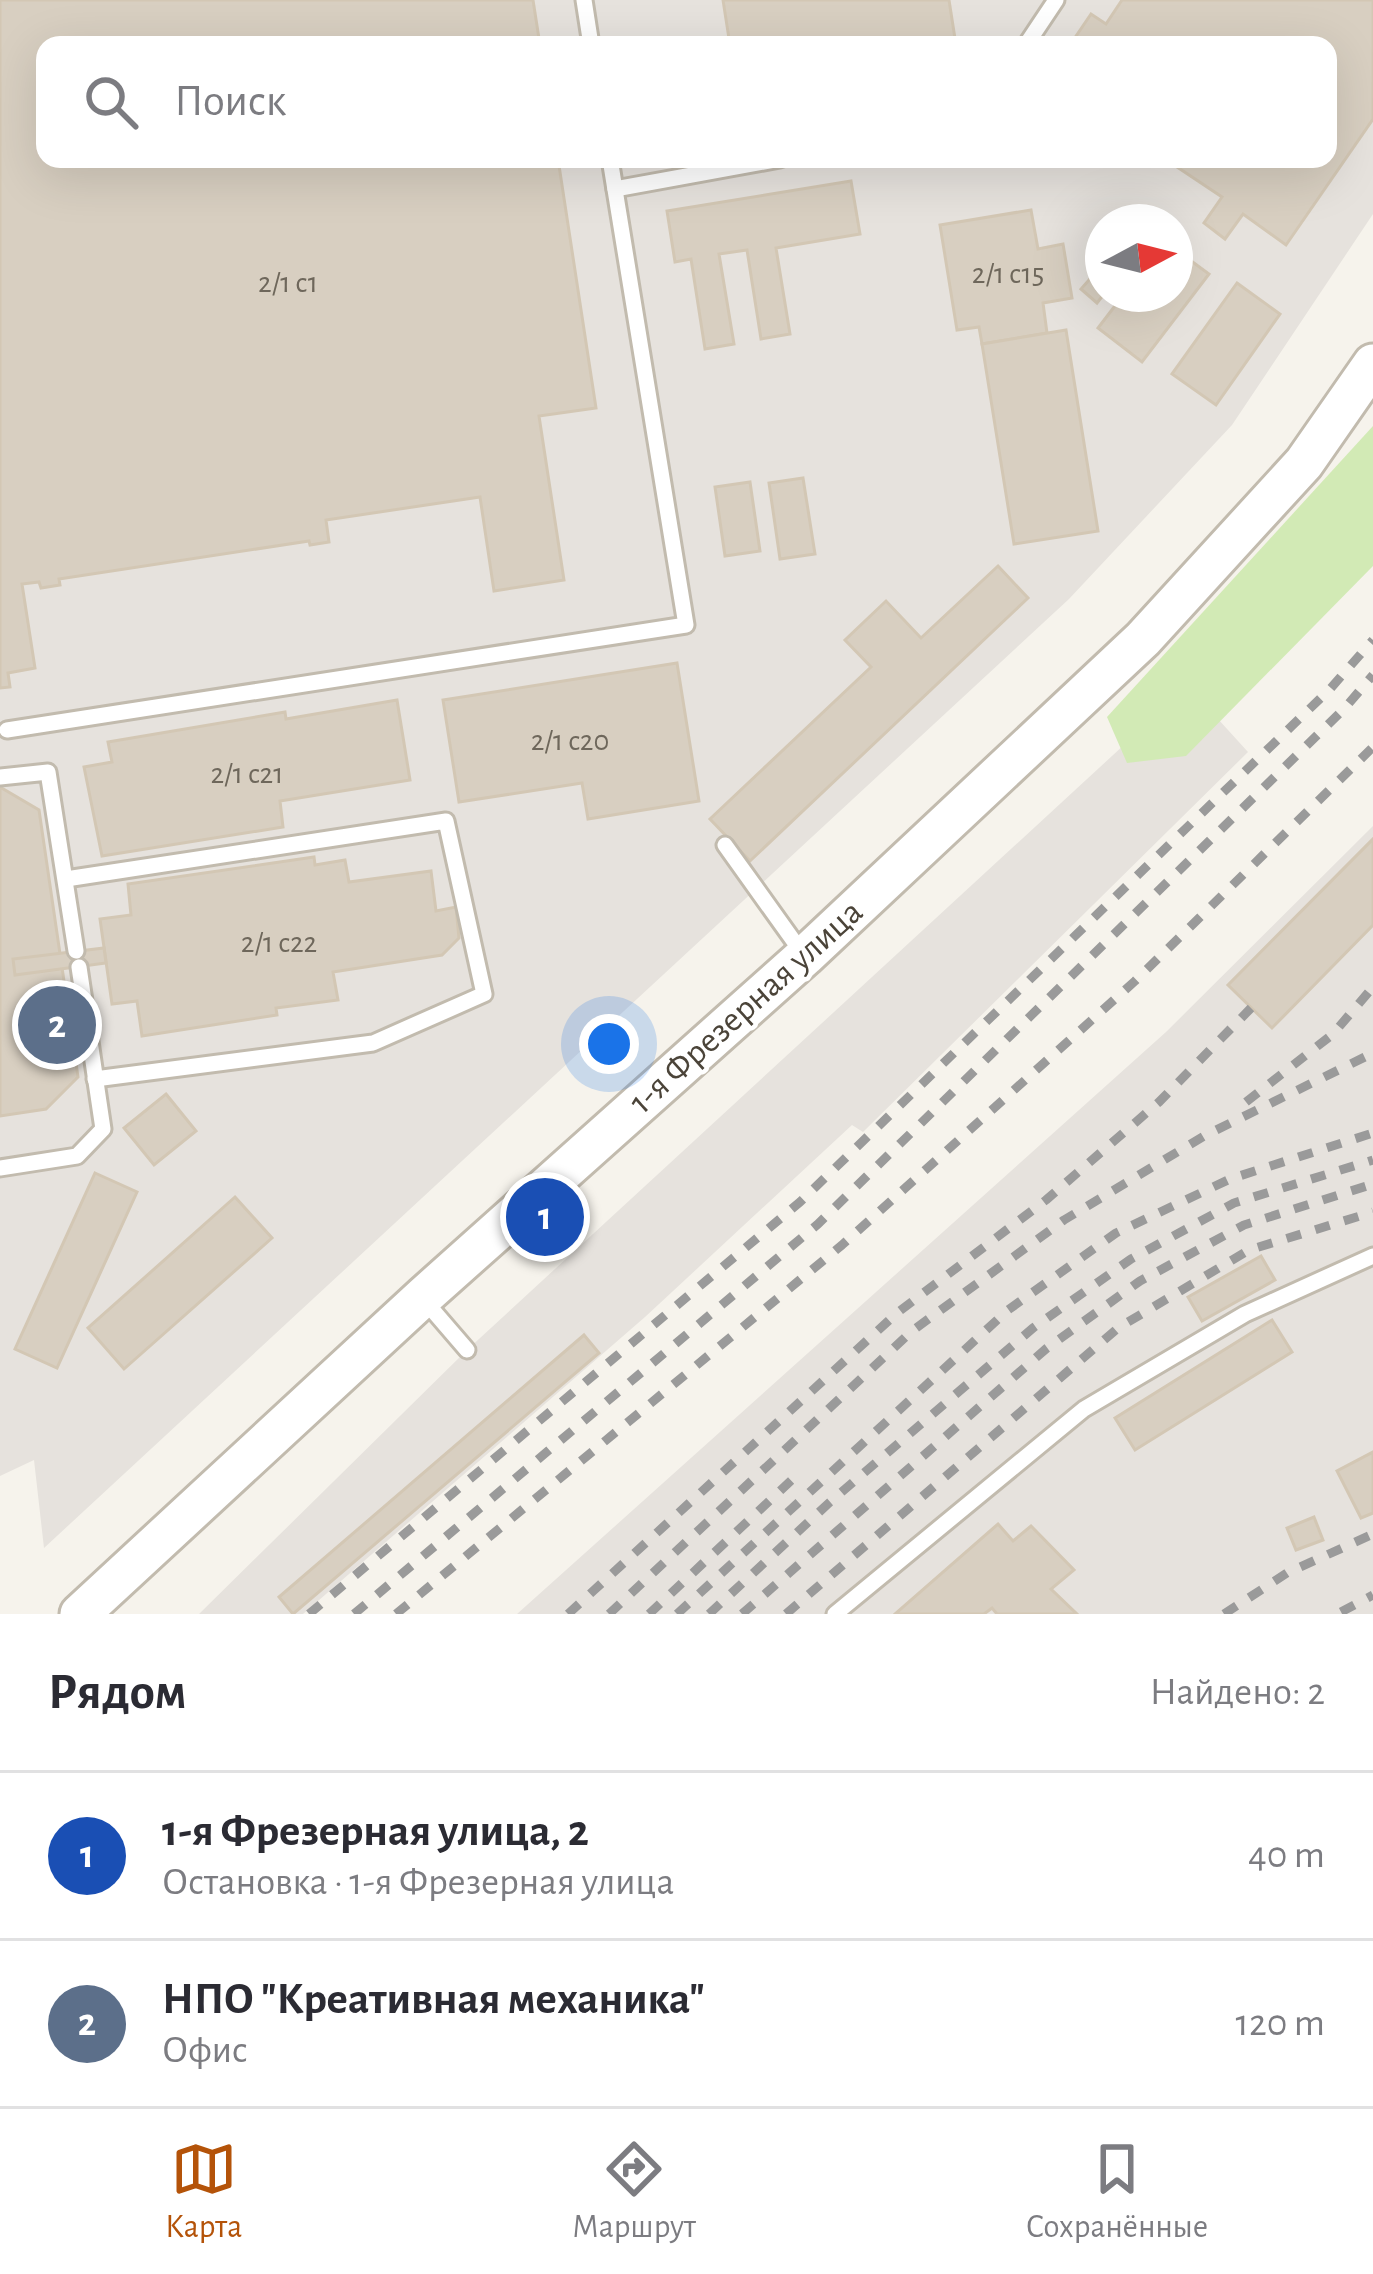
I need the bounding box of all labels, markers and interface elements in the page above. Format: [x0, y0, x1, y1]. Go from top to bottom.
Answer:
search box [36, 36, 1337, 168]
icon: search [78, 69, 144, 135]
text: Поиск [174, 79, 286, 124]
north arrow [1085, 204, 1193, 312]
house number: 2/1 с15 [972, 259, 1044, 289]
house number: 2/1 с1 [258, 268, 318, 298]
house number: 2/1 c20 [531, 726, 609, 756]
house number: 2/1 c21 [210, 759, 284, 789]
street label: 1-я Фрезерная улица [622, 893, 870, 1121]
house number: 2/1 c22 [241, 928, 317, 958]
pin: 2 [18, 980, 96, 1070]
your location [579, 1014, 639, 1074]
pin: 1 [506, 1172, 584, 1262]
text: Рядом [48, 1667, 187, 1718]
text: Найдено: 2 [1150, 1673, 1325, 1712]
text: 1-я Фрезерная улица, 2 [162, 1809, 589, 1854]
text: 1 [80, 1836, 94, 1875]
text: 40 m [1248, 1836, 1325, 1875]
text: Остановка · 1-я Фрезерная улица [162, 1863, 674, 1902]
text: НПО "Креативная механика" [162, 1977, 705, 2022]
text: 2 [78, 2004, 96, 2043]
text: 120 m [1236, 2004, 1325, 2043]
text: Офис [162, 2031, 248, 2070]
tab: Карта [165, 2136, 242, 2248]
tab: Маршрут [572, 2136, 696, 2248]
tab: Сохранённые [1026, 2136, 1208, 2248]

